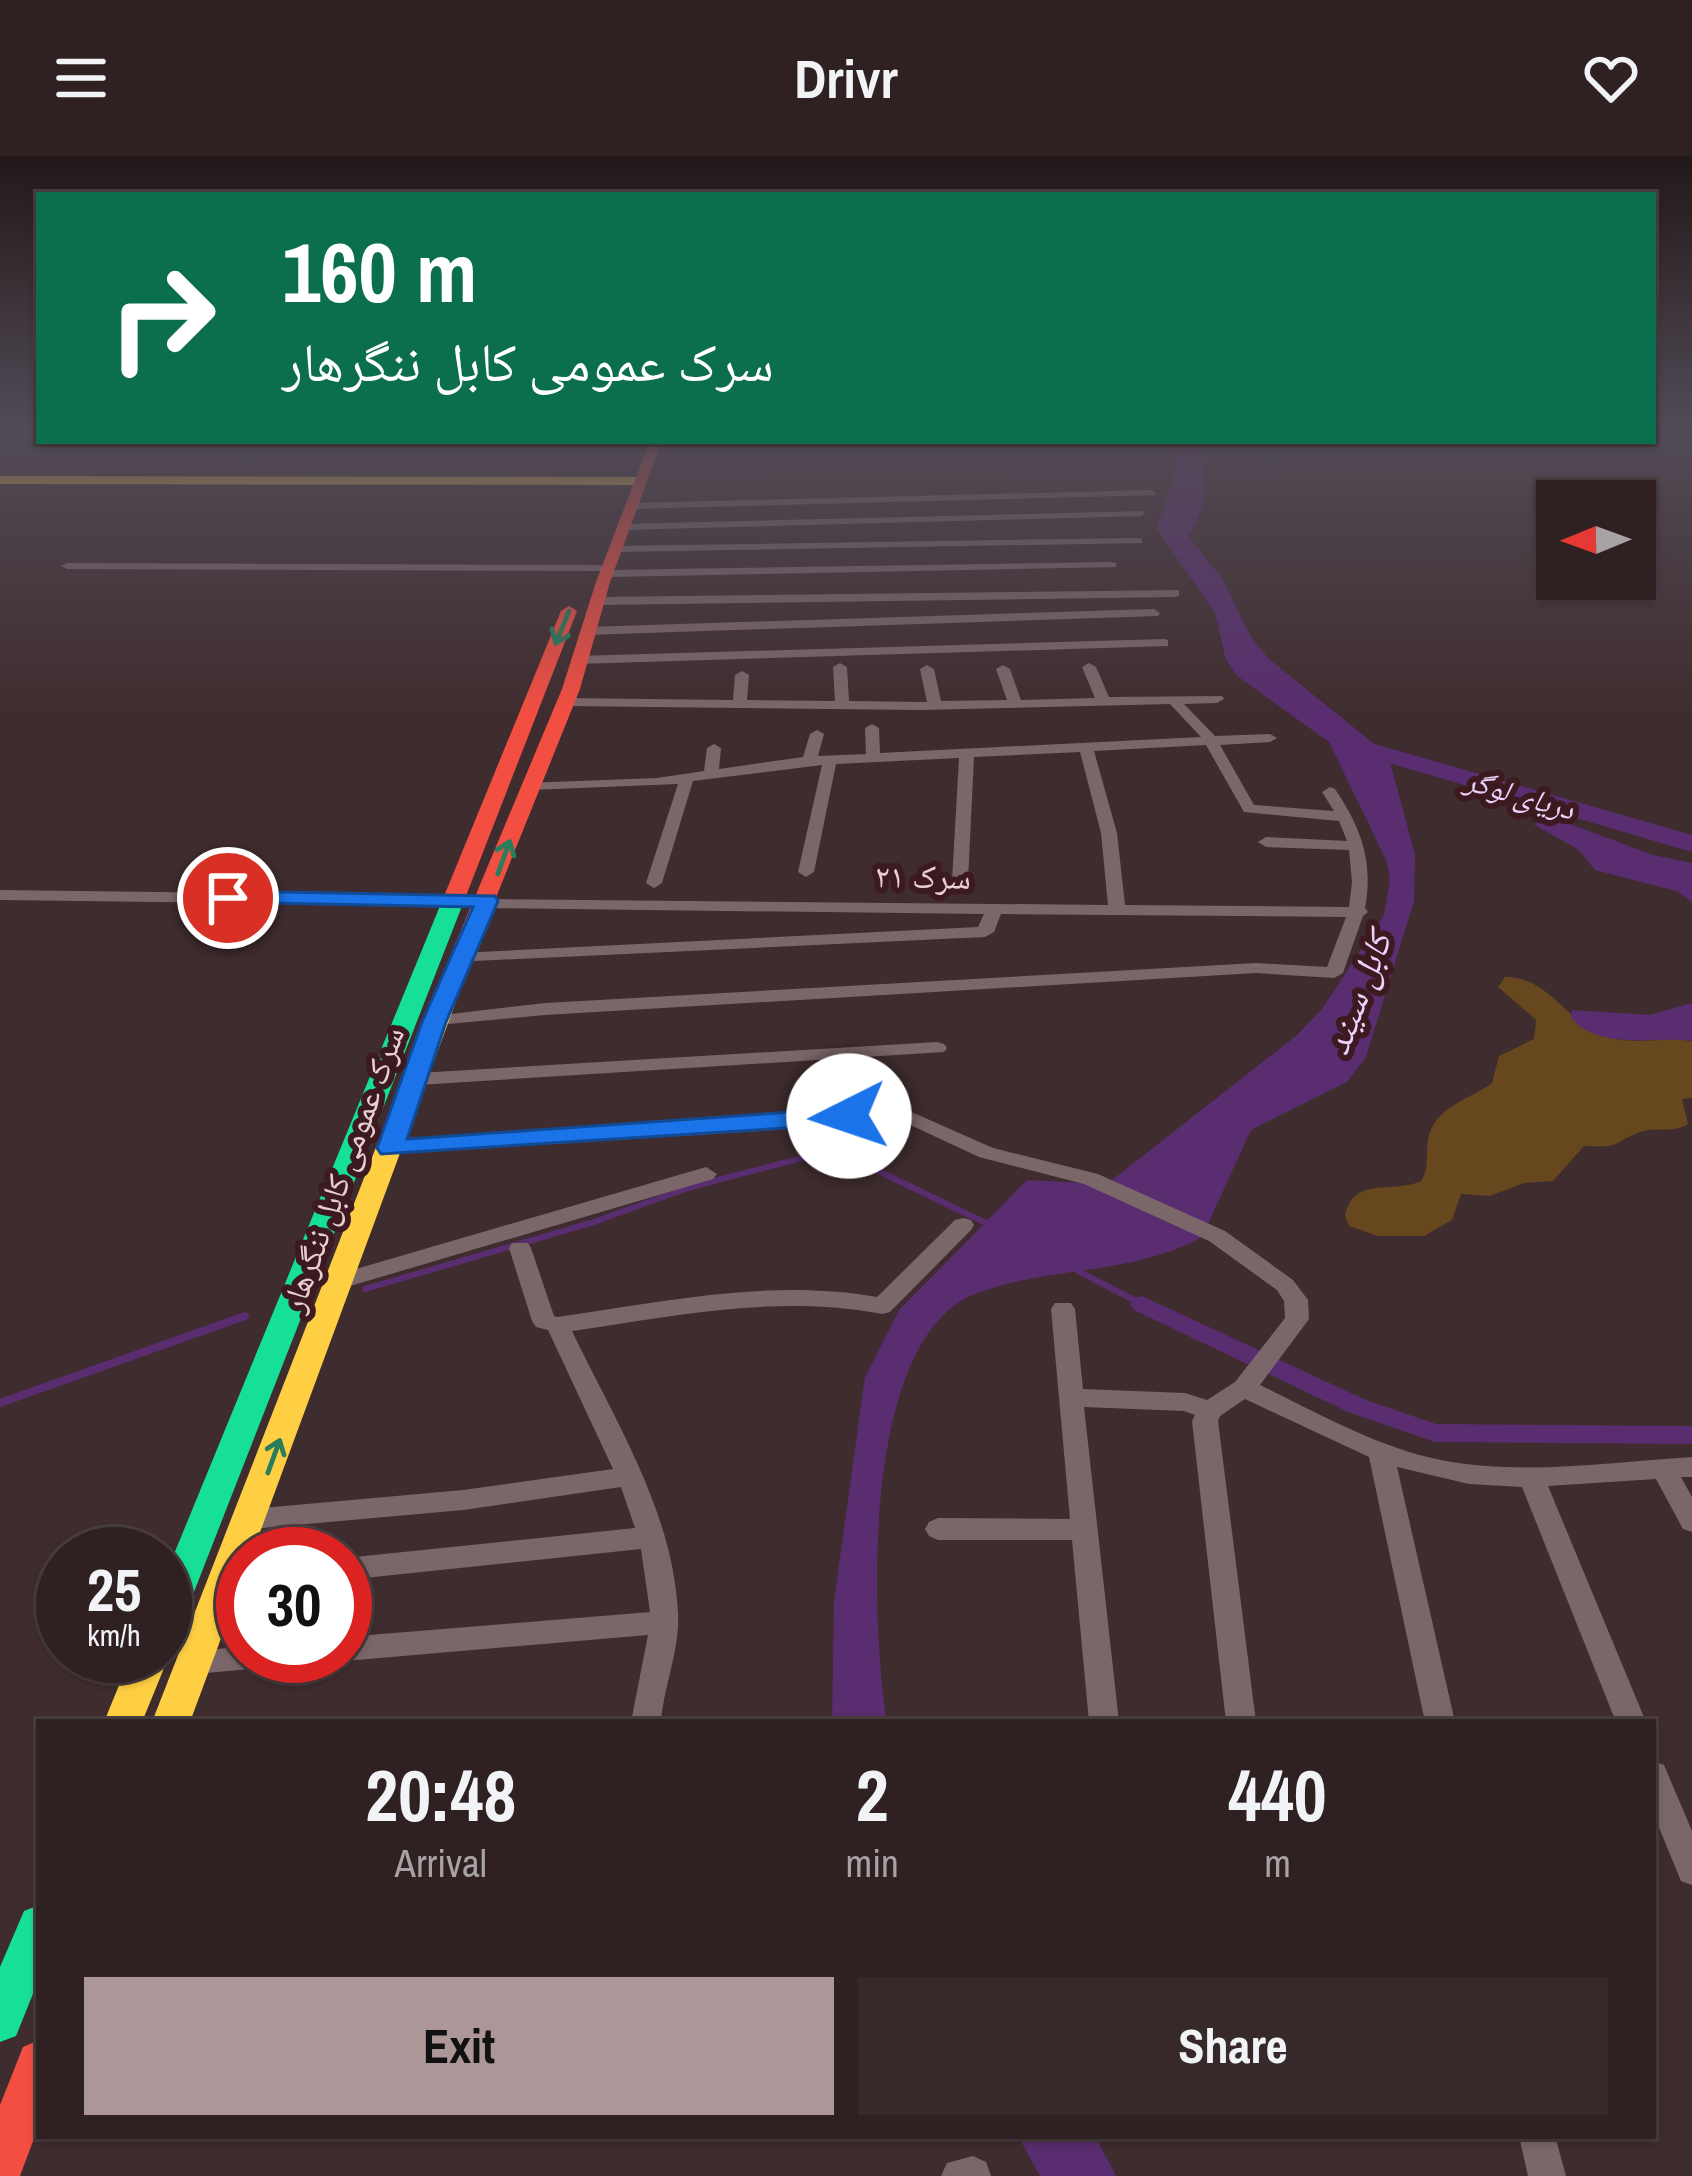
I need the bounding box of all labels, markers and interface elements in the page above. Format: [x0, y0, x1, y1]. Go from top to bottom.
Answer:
text: Drivr [794, 42, 898, 115]
icon: menu [48, 45, 114, 111]
icon: heart [1578, 45, 1644, 111]
text: 160 m [282, 215, 477, 328]
icon: right [84, 240, 240, 396]
text: سرک عمومی کابل ننگرهار [282, 325, 774, 398]
north arrow [1536, 480, 1656, 600]
map controls [1536, 480, 1656, 600]
one-way arrow [550, 609, 571, 646]
water label: دریای لوگر [1459, 759, 1580, 829]
one-way arrow [495, 840, 516, 877]
pin [177, 847, 279, 949]
street label: سرک ۲۱ [875, 853, 971, 899]
icon: arrive [195, 865, 261, 931]
water label: کابل سيند [1312, 919, 1404, 1061]
street label: سرک عمومی کابل ننگرهار [270, 1020, 414, 1319]
position arrow [786, 1053, 912, 1179]
one-way arrow [265, 1438, 286, 1475]
speed limit sign: 30 [216, 1527, 372, 1683]
text: 25 [87, 1549, 141, 1630]
text: km/h [87, 1615, 141, 1655]
text: 20:48 [365, 1746, 516, 1843]
text: 2 [856, 1746, 889, 1843]
text: 440 [1228, 1746, 1327, 1843]
text: Arrival [395, 1837, 487, 1889]
text: min [846, 1837, 899, 1889]
text: m [1264, 1837, 1291, 1889]
button: Exit [84, 1977, 834, 2115]
button: Share [858, 1977, 1608, 2115]

